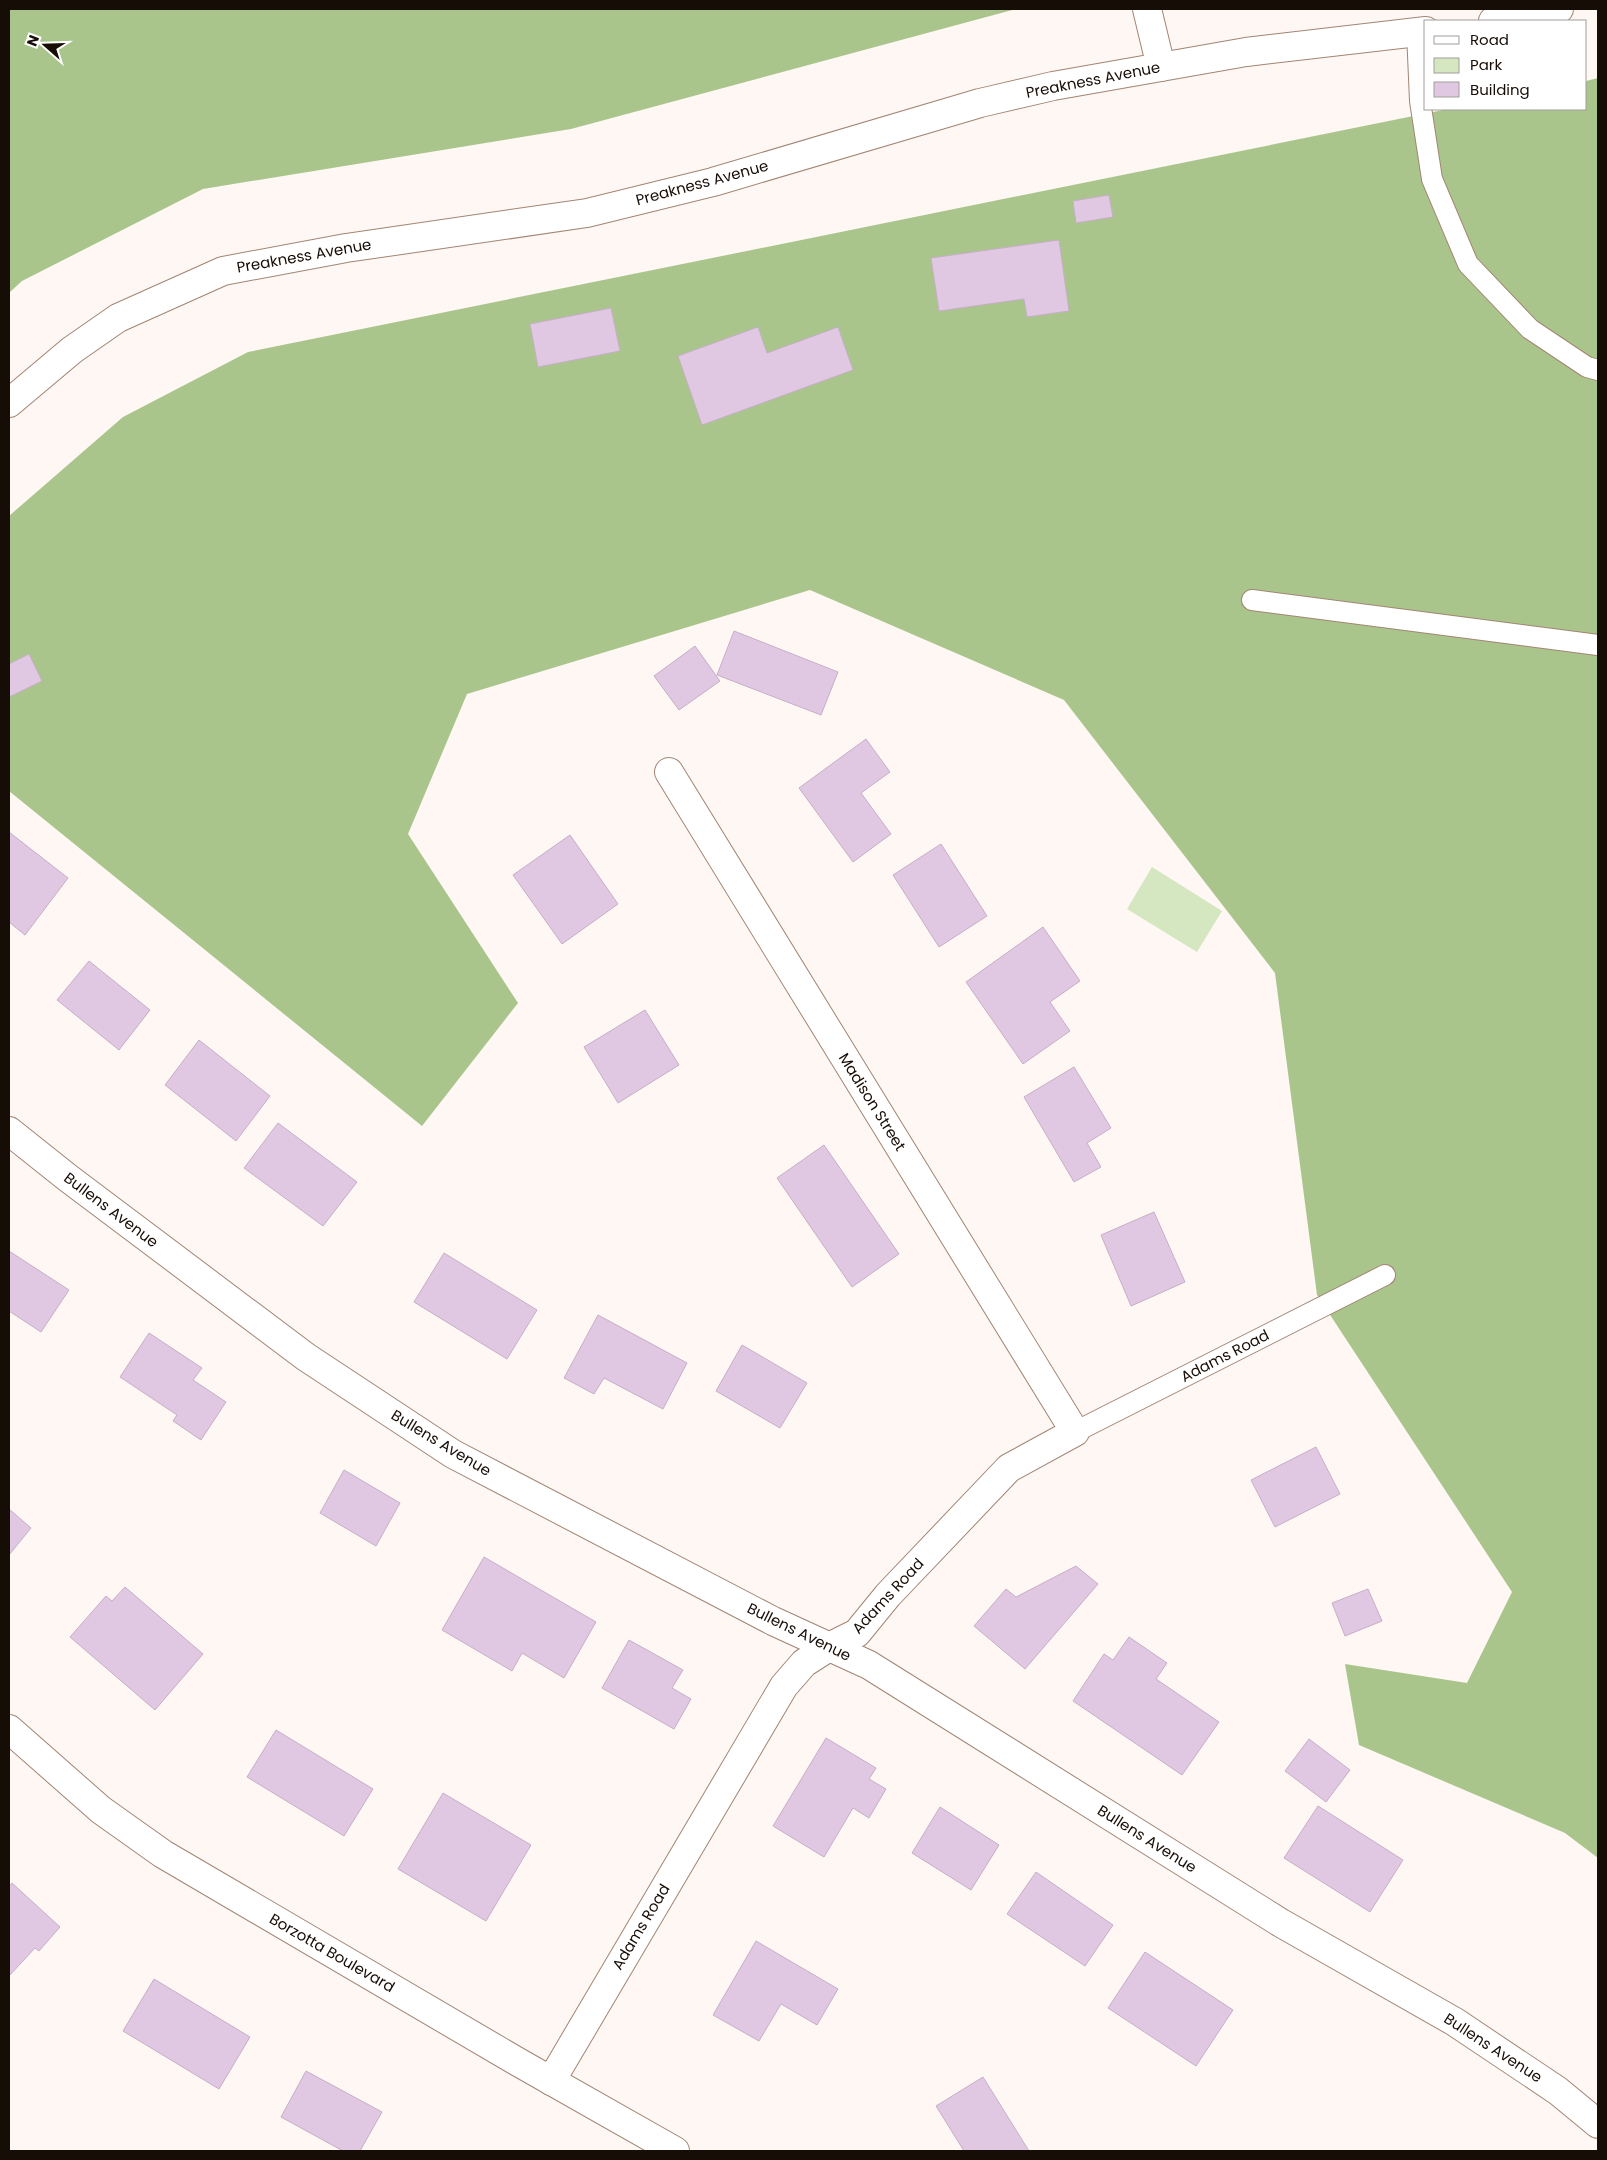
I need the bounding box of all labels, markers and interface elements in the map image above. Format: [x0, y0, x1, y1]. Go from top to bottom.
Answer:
north arrow [20, 20, 70, 70]
legend [1424, 20, 1587, 110]
text: Road [1470, 29, 1509, 50]
text: N [22, 32, 44, 49]
text: Park [1470, 54, 1502, 75]
street label: Preakness Avenue [1024, 56, 1162, 103]
text: Building [1470, 79, 1530, 100]
street label: Preakness Avenue [633, 155, 770, 210]
street label: Preakness Avenue [235, 233, 373, 278]
street label: Madison Street [834, 1049, 911, 1155]
street label: Bullens Avenue [60, 1167, 163, 1252]
street label: Adams Road [1177, 1324, 1273, 1387]
street label: Bullens Avenue [387, 1404, 495, 1481]
street label: Adams Road [847, 1553, 928, 1638]
street label: Bullens Avenue [744, 1597, 855, 1666]
street label: Bullens Avenue [1094, 1800, 1201, 1877]
street label: Adams Road [607, 1880, 674, 1974]
street label: Borzotta Boulevard [266, 1908, 399, 1997]
street label: Bullens Avenue [1440, 2008, 1546, 2087]

